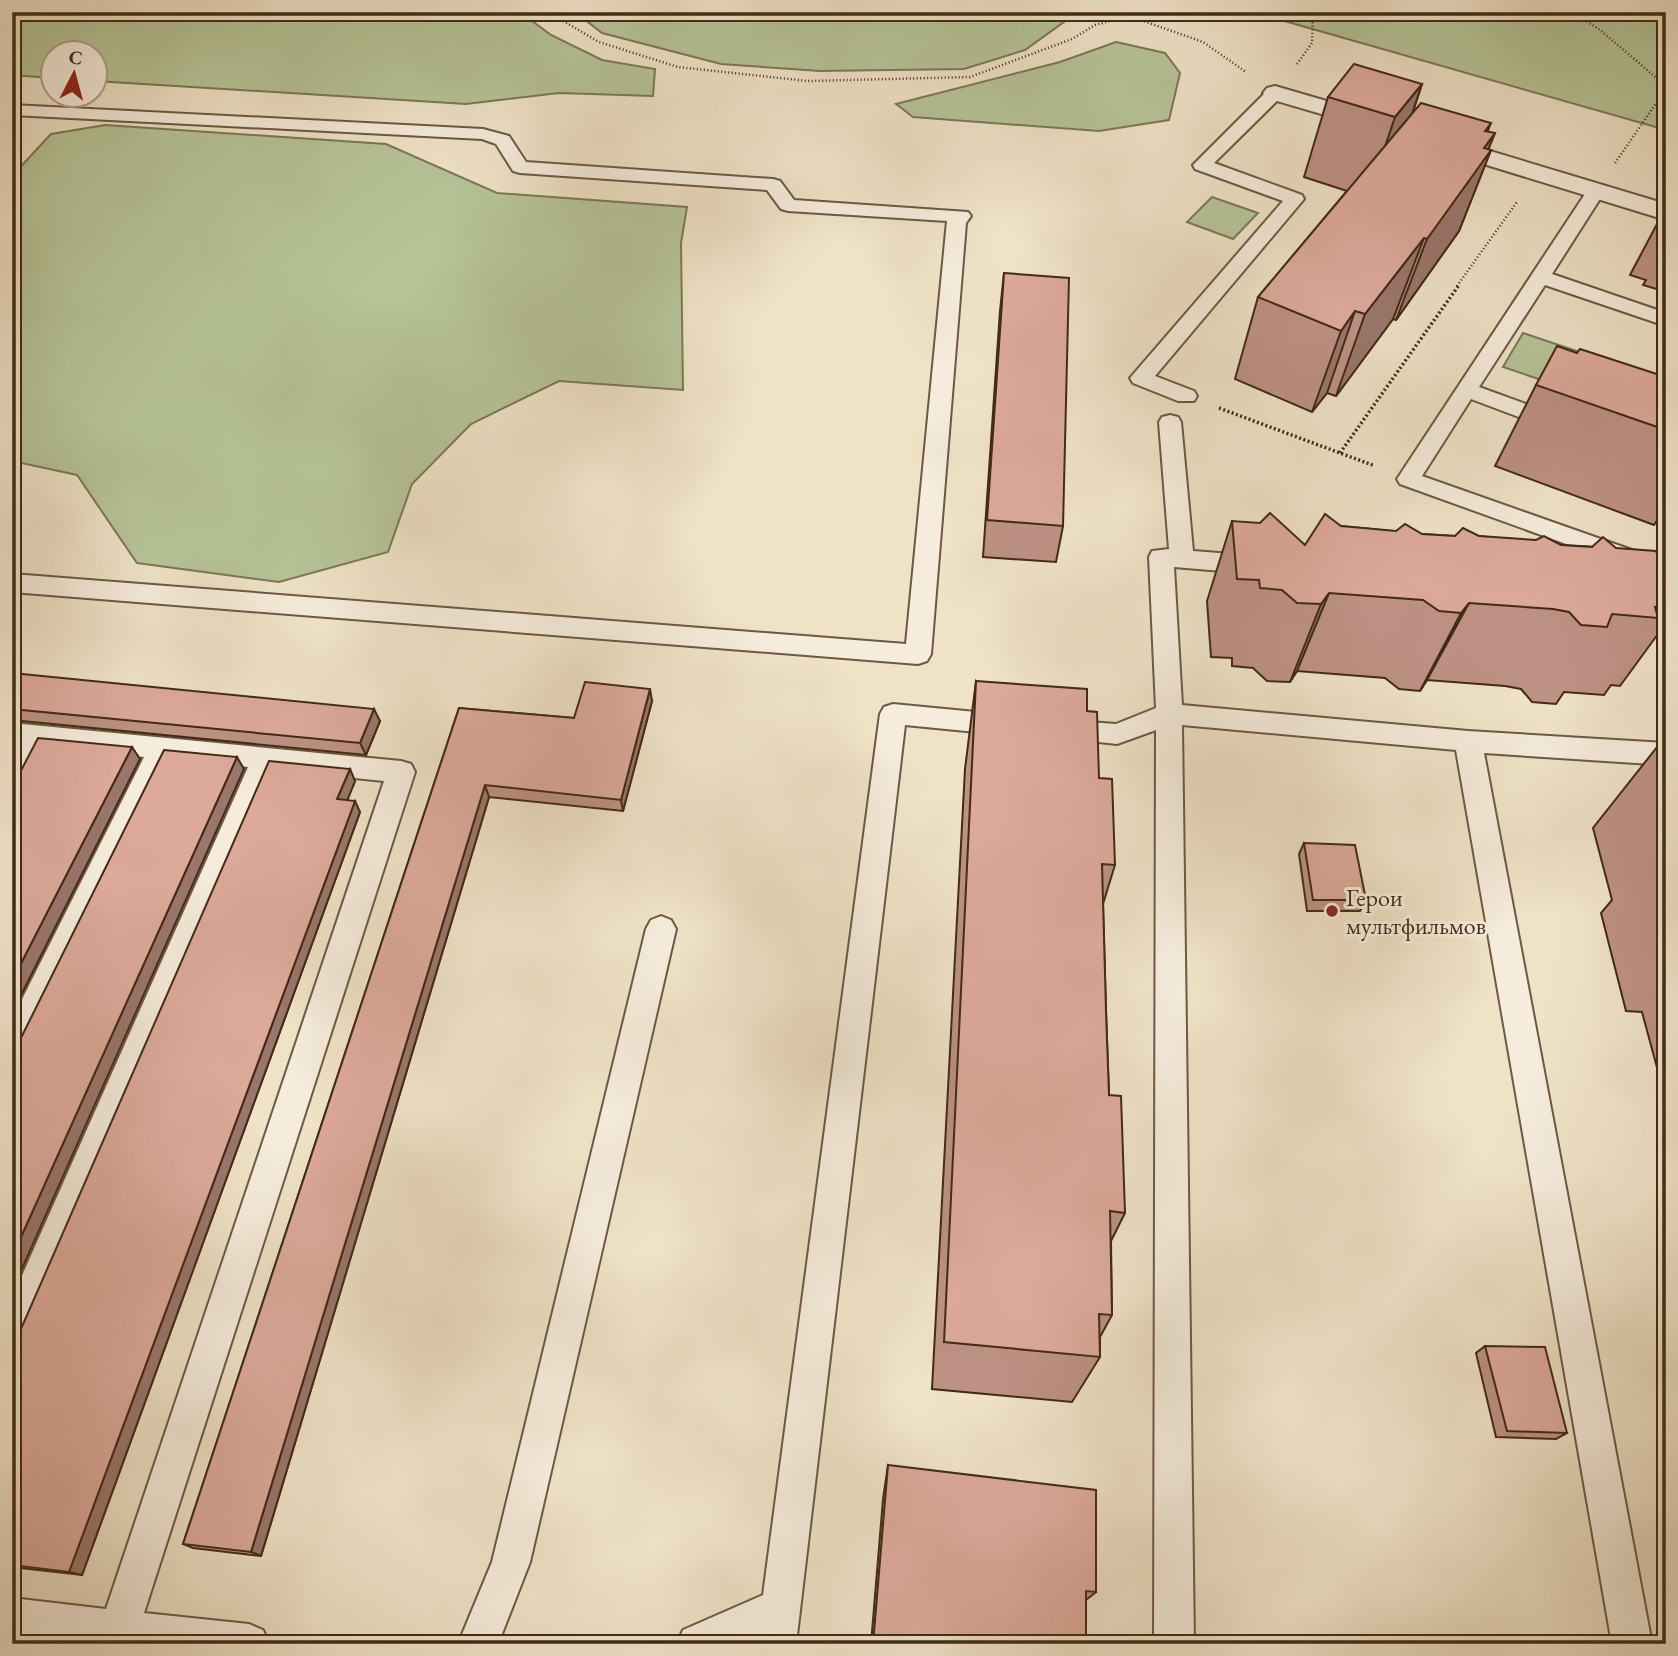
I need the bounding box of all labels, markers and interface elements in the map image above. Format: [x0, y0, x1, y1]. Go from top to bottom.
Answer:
north arrow [38, 38, 108, 108]
text: С [68, 44, 84, 71]
place label: Герои мультфильмов [1346, 882, 1486, 941]
marker: Герои мультфильмов [1324, 903, 1340, 919]

